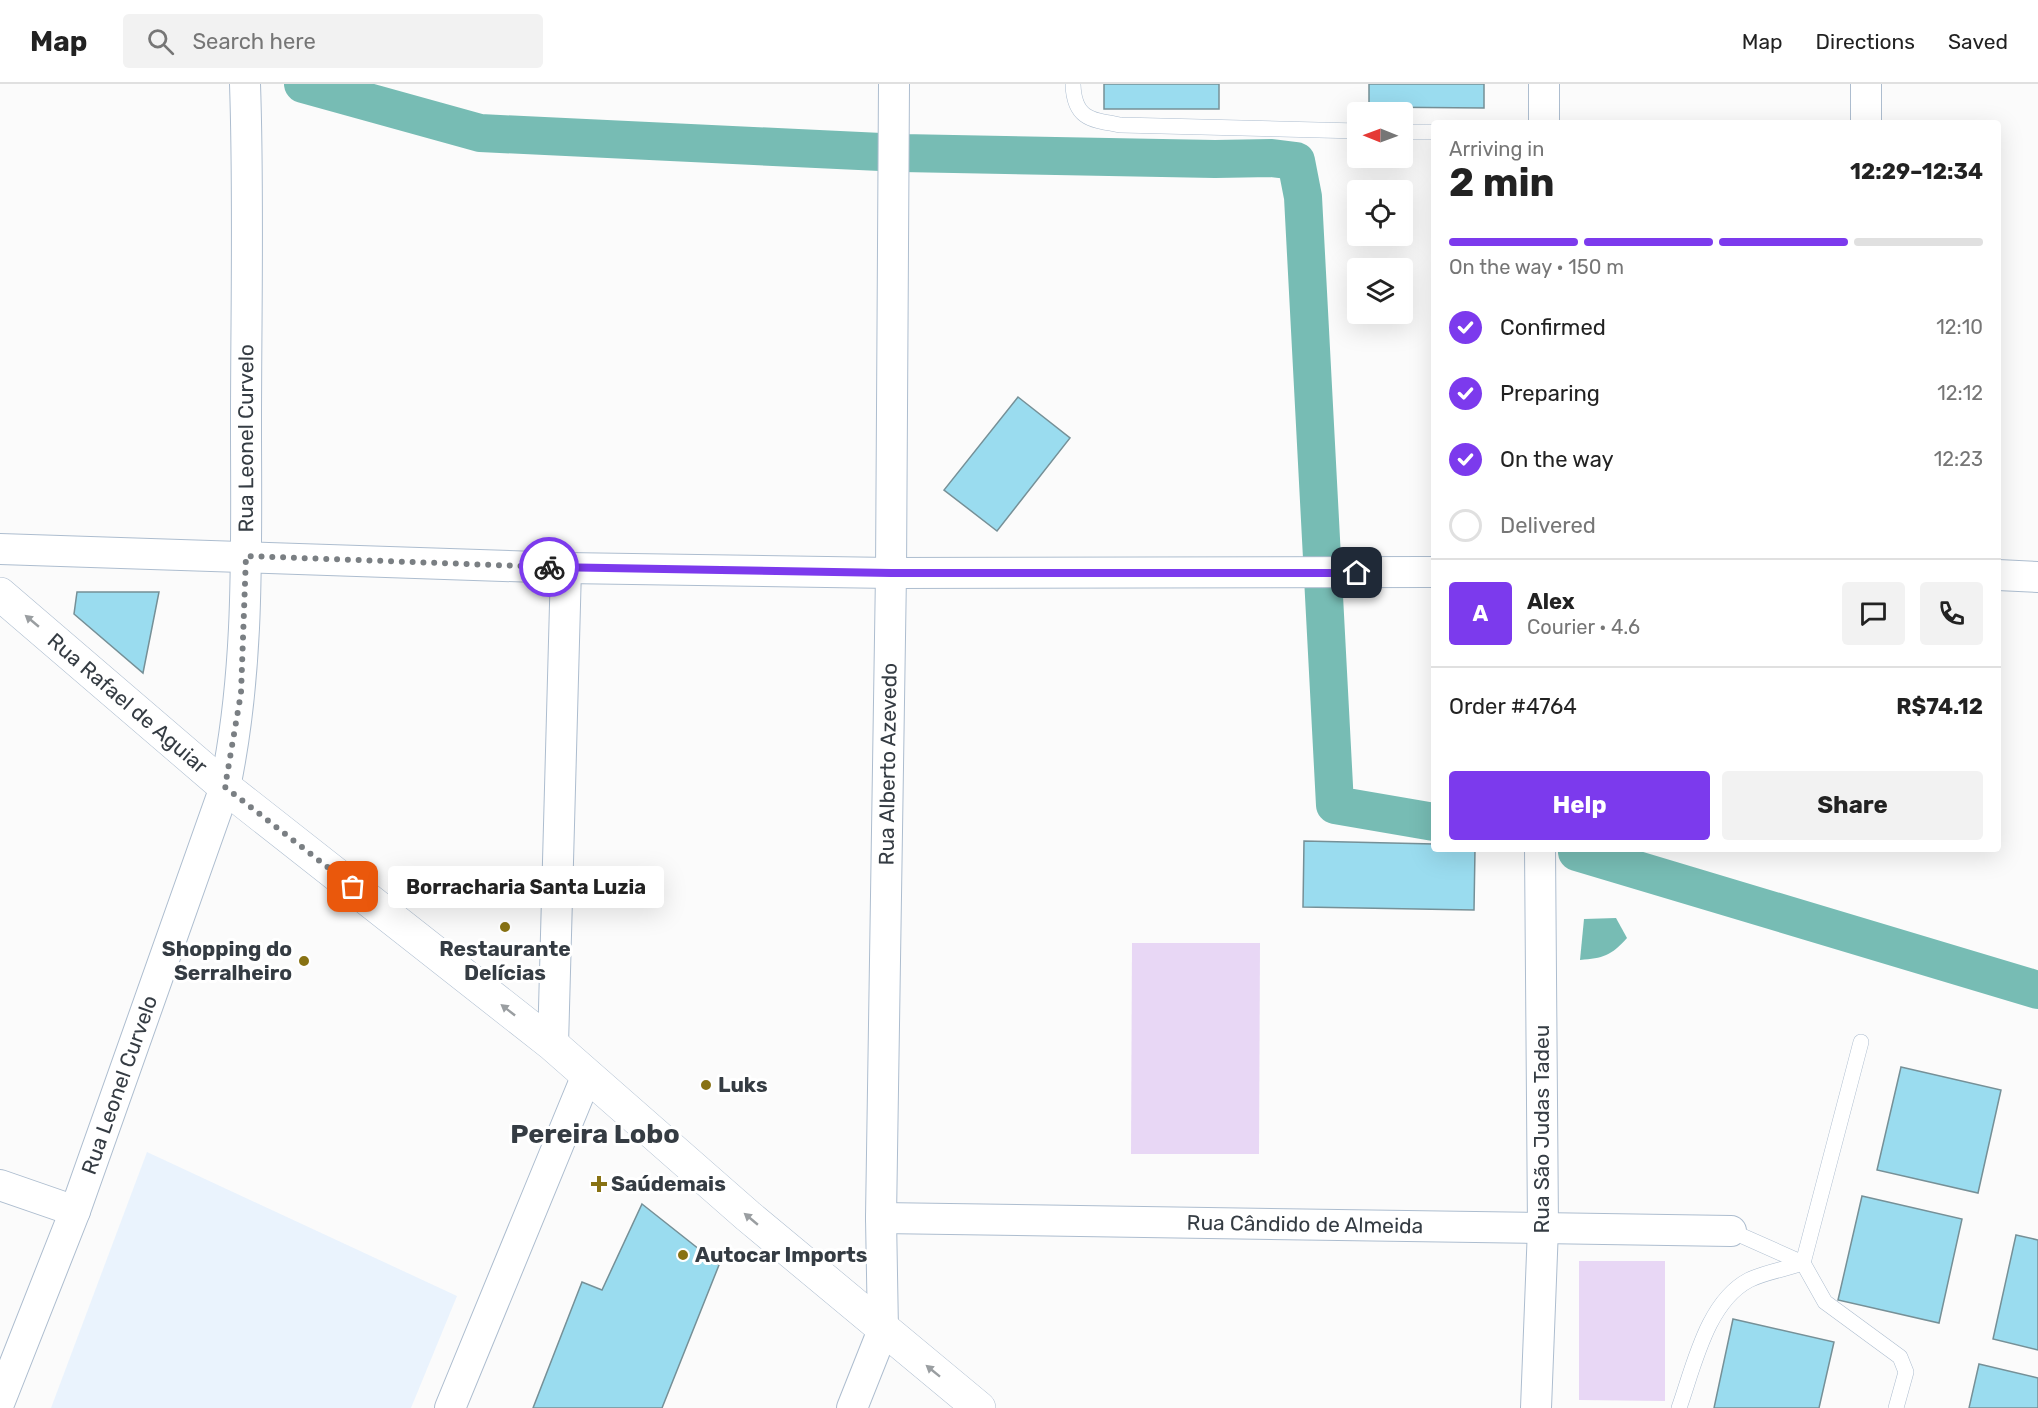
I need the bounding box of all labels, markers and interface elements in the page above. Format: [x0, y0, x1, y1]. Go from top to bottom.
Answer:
search box [123, 14, 543, 68]
text: Map [30, 25, 87, 58]
icon: search [144, 25, 177, 58]
text: Search here [192, 28, 316, 55]
text: Map [1742, 29, 1783, 54]
text: Directions [1816, 29, 1915, 54]
text: Saved [1948, 29, 2008, 54]
north arrow [1347, 102, 1413, 168]
map controls [1347, 102, 1413, 324]
text: Arriving in [1449, 137, 1544, 161]
text: 12:29–12:34 [1850, 158, 1983, 185]
text: 2 min [1449, 160, 1555, 206]
button: locate [1347, 180, 1413, 246]
text: On the way · 150 m [1449, 255, 1624, 279]
button: layers [1347, 258, 1413, 324]
icon: check [1449, 311, 1482, 344]
text: Confirmed [1500, 314, 1606, 341]
text: 12:10 [1936, 315, 1983, 339]
street label: Rua Leonel Curvelo [233, 344, 258, 532]
icon: check [1449, 377, 1482, 410]
text: Preparing [1500, 380, 1600, 407]
text: 12:12 [1937, 381, 1983, 405]
icon: check [1449, 443, 1482, 476]
text: On the way [1500, 446, 1614, 473]
text: 12:23 [1934, 447, 1983, 471]
text: Delivered [1500, 512, 1596, 539]
courier [519, 537, 579, 597]
pin [1331, 547, 1382, 598]
icon: bike [533, 551, 566, 584]
icon: home [1340, 556, 1373, 589]
button: chat [1842, 582, 1905, 645]
button: phone [1920, 582, 1983, 645]
text: Alex [1527, 588, 1575, 615]
text: A [1473, 600, 1488, 627]
one-way arrow [24, 614, 40, 627]
text: Courier · 4.6 [1527, 615, 1640, 639]
street label: Rua Rafael de Aguiar [43, 628, 213, 778]
street label: Rua Alberto Azevedo [873, 663, 902, 865]
text: Order #4764 [1449, 693, 1577, 720]
text: R$74.12 [1896, 693, 1983, 720]
button: Help [1449, 771, 1710, 840]
button: Share [1722, 771, 1983, 840]
pin [327, 861, 378, 912]
callout: Borracharia Santa Luzia [389, 866, 665, 908]
icon: bag [336, 870, 369, 903]
text: Borracharia Santa Luzia [406, 875, 646, 899]
marker: Restaurante Delícias [498, 920, 512, 934]
place label: Shopping do Serralheiro [162, 936, 292, 985]
place label: Restaurante Delícias [439, 936, 571, 985]
marker: Shopping do Serralheiro [297, 954, 311, 968]
street label: Rua Leonel Curvelo [76, 992, 162, 1178]
one-way arrow [501, 1004, 516, 1016]
street label: Rua São Judas Tadeu [1529, 1025, 1554, 1233]
place label: Luks [718, 1072, 768, 1097]
marker: Luks [699, 1078, 713, 1092]
district label: Pereira Lobo [510, 1118, 680, 1150]
place label: Saúdemais [611, 1171, 726, 1196]
marker: Saúdemais [592, 1177, 606, 1191]
street label: Rua Cândido de Almeida [1187, 1210, 1423, 1238]
one-way arrow [744, 1213, 759, 1226]
place label: Autocar Imports [695, 1242, 867, 1267]
marker: Autocar Imports [676, 1248, 690, 1262]
one-way arrow [926, 1365, 941, 1378]

